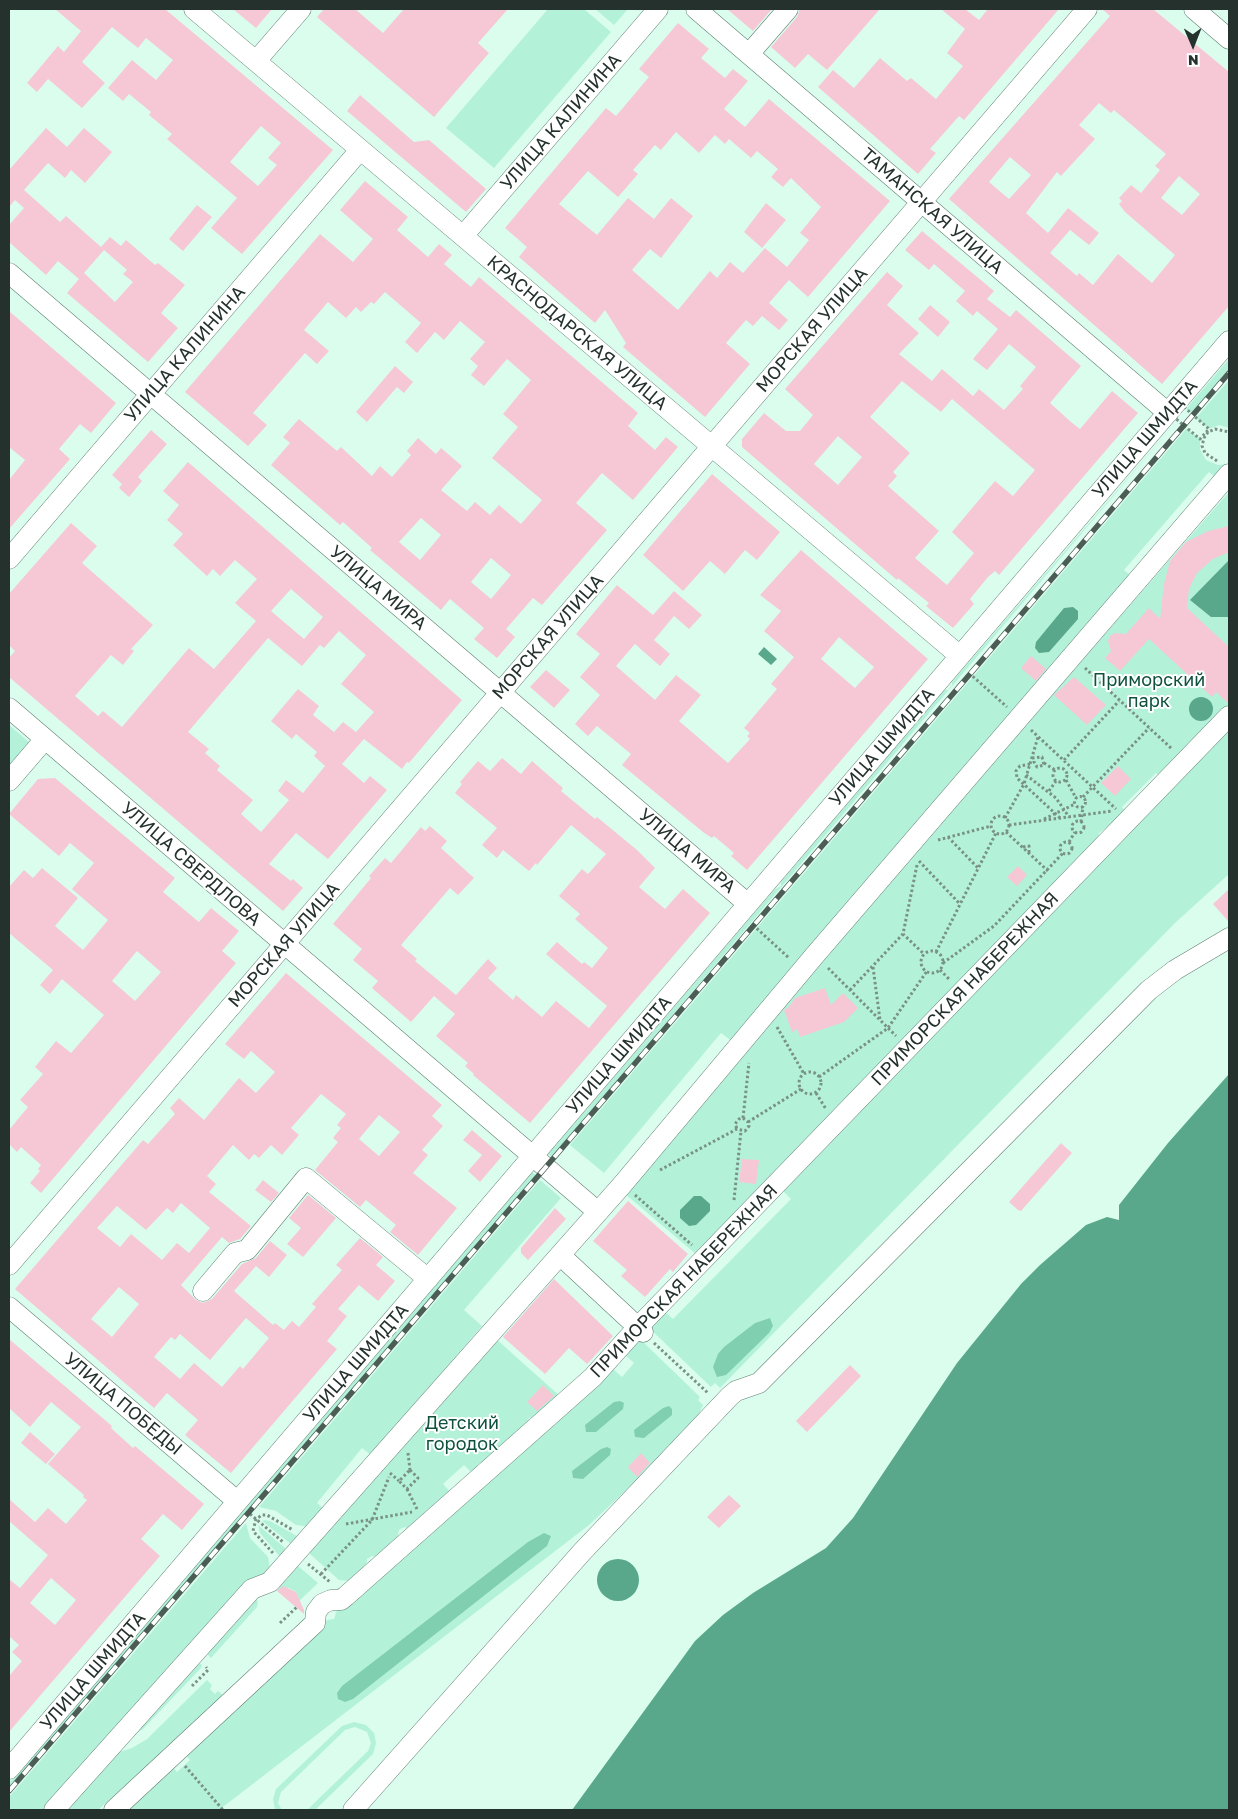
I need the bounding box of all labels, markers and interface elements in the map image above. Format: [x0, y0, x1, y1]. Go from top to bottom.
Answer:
north arrow [1168, 20, 1218, 70]
street label: УЛИЦА КАЛИНИНА [496, 49, 626, 195]
text: N [1188, 52, 1199, 69]
street label: ТАМАНСКАЯ УЛИЦА [857, 143, 1007, 279]
street label: КРАСНОДАРСКАЯ УЛИЦА [482, 251, 672, 415]
street label: МОРСКАЯ УЛИЦА [752, 263, 872, 397]
street label: УЛИЦА КАЛИНИНА [120, 281, 250, 427]
street label: УЛИЦА ШМИДТА [1088, 375, 1202, 503]
street label: УЛИЦА МИРА [325, 541, 431, 635]
street label: МОРСКАЯ УЛИЦА [488, 570, 608, 704]
park label: Приморский парк [1093, 669, 1205, 712]
street label: УЛИЦА ШМИДТА [825, 683, 939, 811]
street label: УЛИЦА СВЕРДЛОВА [117, 797, 265, 931]
street label: УЛИЦА МИРА [634, 804, 740, 898]
street label: МОРСКАЯ УЛИЦА [224, 878, 344, 1012]
street label: ПРИМОРСКАЯ НАБЕРЕЖНАЯ [867, 888, 1063, 1090]
street label: УЛИЦА ШМИДТА [562, 991, 676, 1119]
street label: ПРИМОРСКАЯ НАБЕРЕЖНАЯ [586, 1180, 782, 1382]
street label: УЛИЦА ШМИДТА [299, 1299, 413, 1427]
street label: УЛИЦА ПОБЕДЫ [60, 1348, 186, 1460]
park label: Детский городок [425, 1412, 499, 1455]
street label: УЛИЦА ШМИДТА [36, 1607, 150, 1735]

